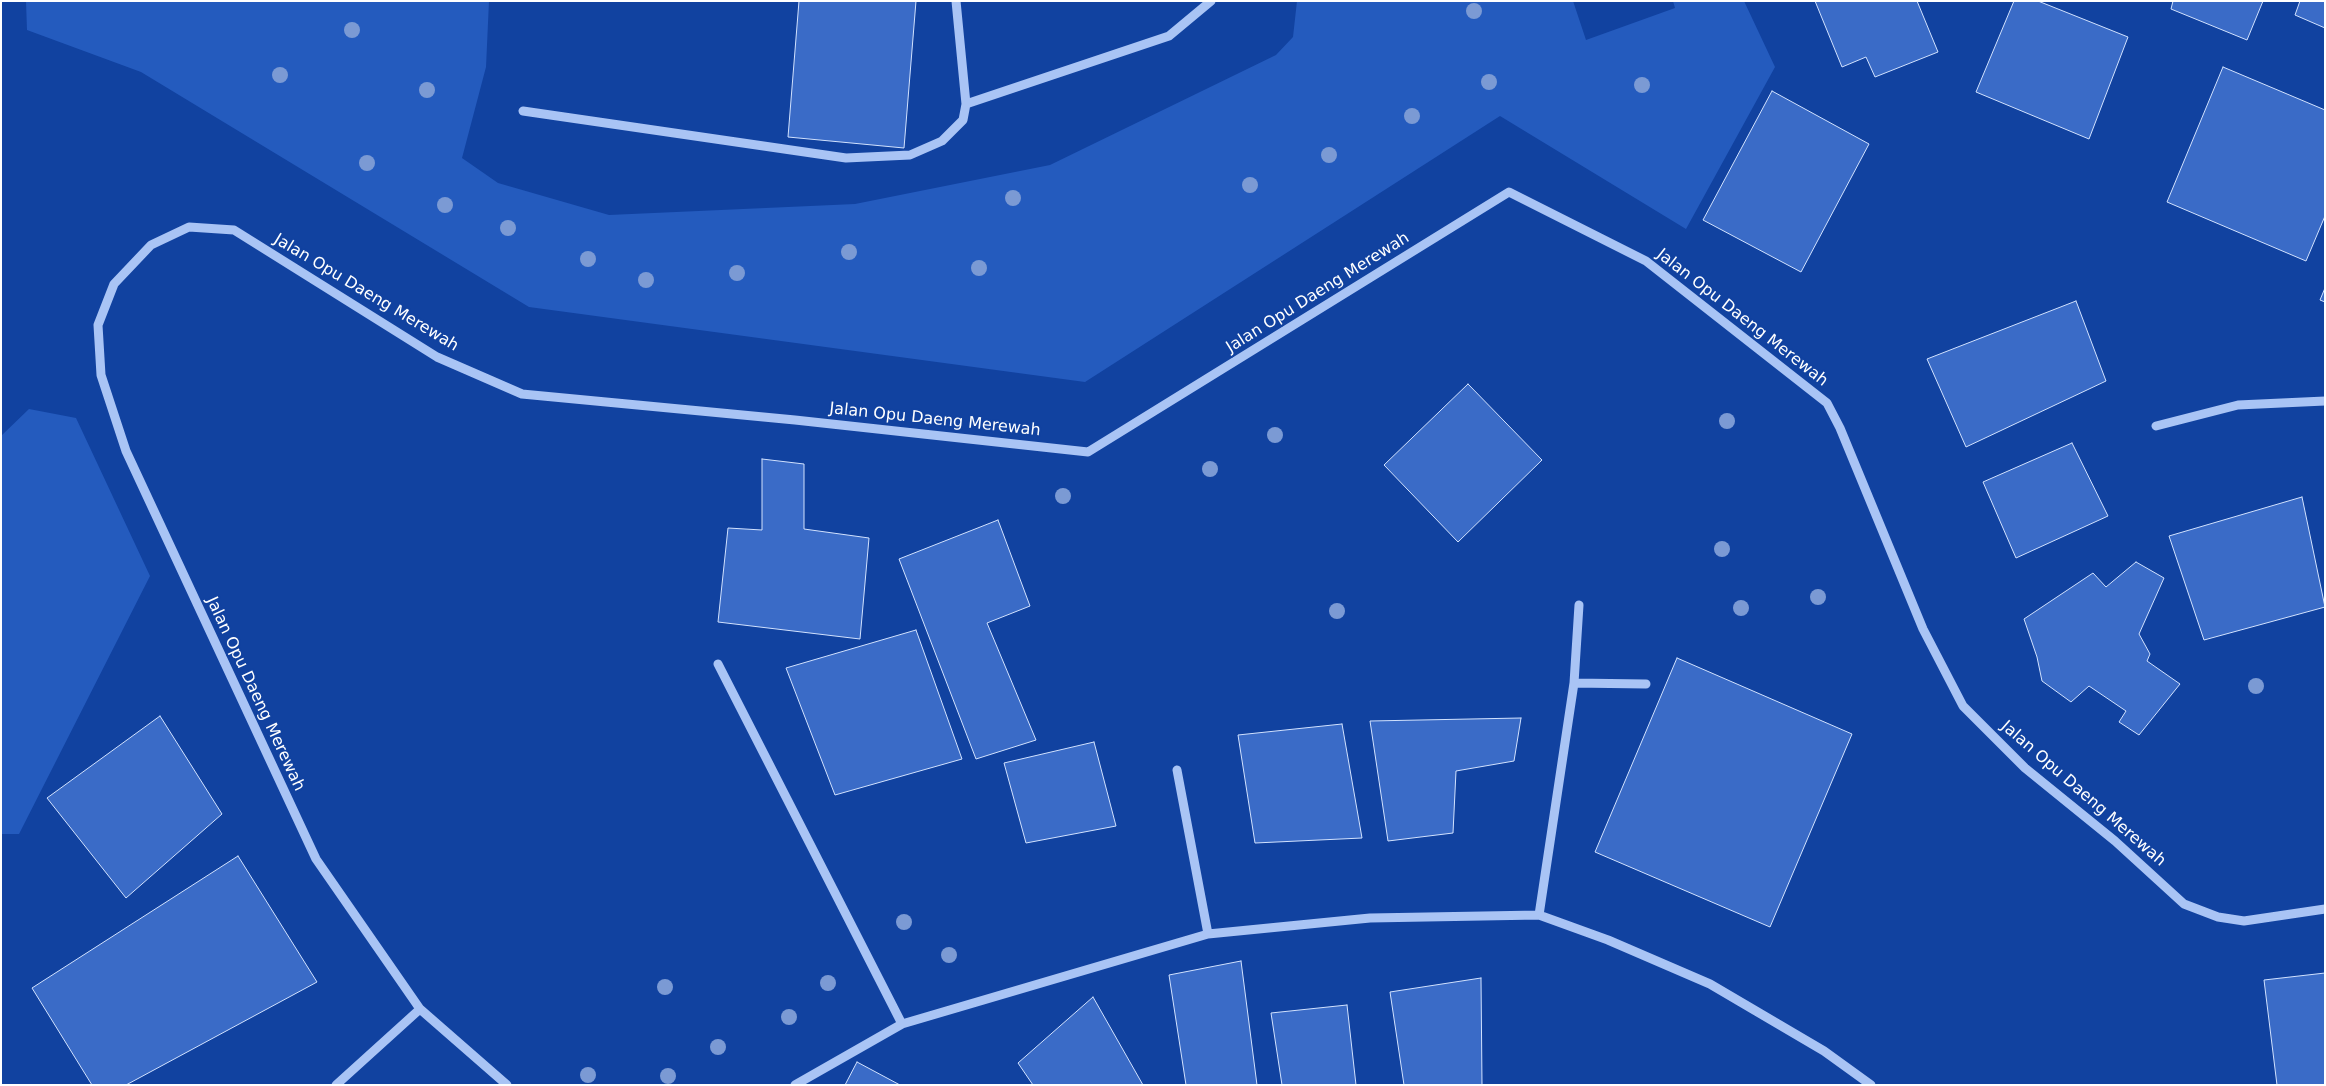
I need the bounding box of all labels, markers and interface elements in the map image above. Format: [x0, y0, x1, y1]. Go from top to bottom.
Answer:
street label: Jalan Opu Daeng Merewah [1223, 229, 1413, 357]
street label: Jalan Opu Daeng Merewah [270, 230, 462, 356]
street label: Jalan Opu Daeng Merewah [1653, 245, 1831, 391]
street label: Jalan Opu Daeng Merewah [829, 399, 1041, 441]
street label: Jalan Opu Daeng Merewah [201, 594, 309, 794]
street label: Jalan Opu Daeng Merewah [1997, 717, 2169, 871]

